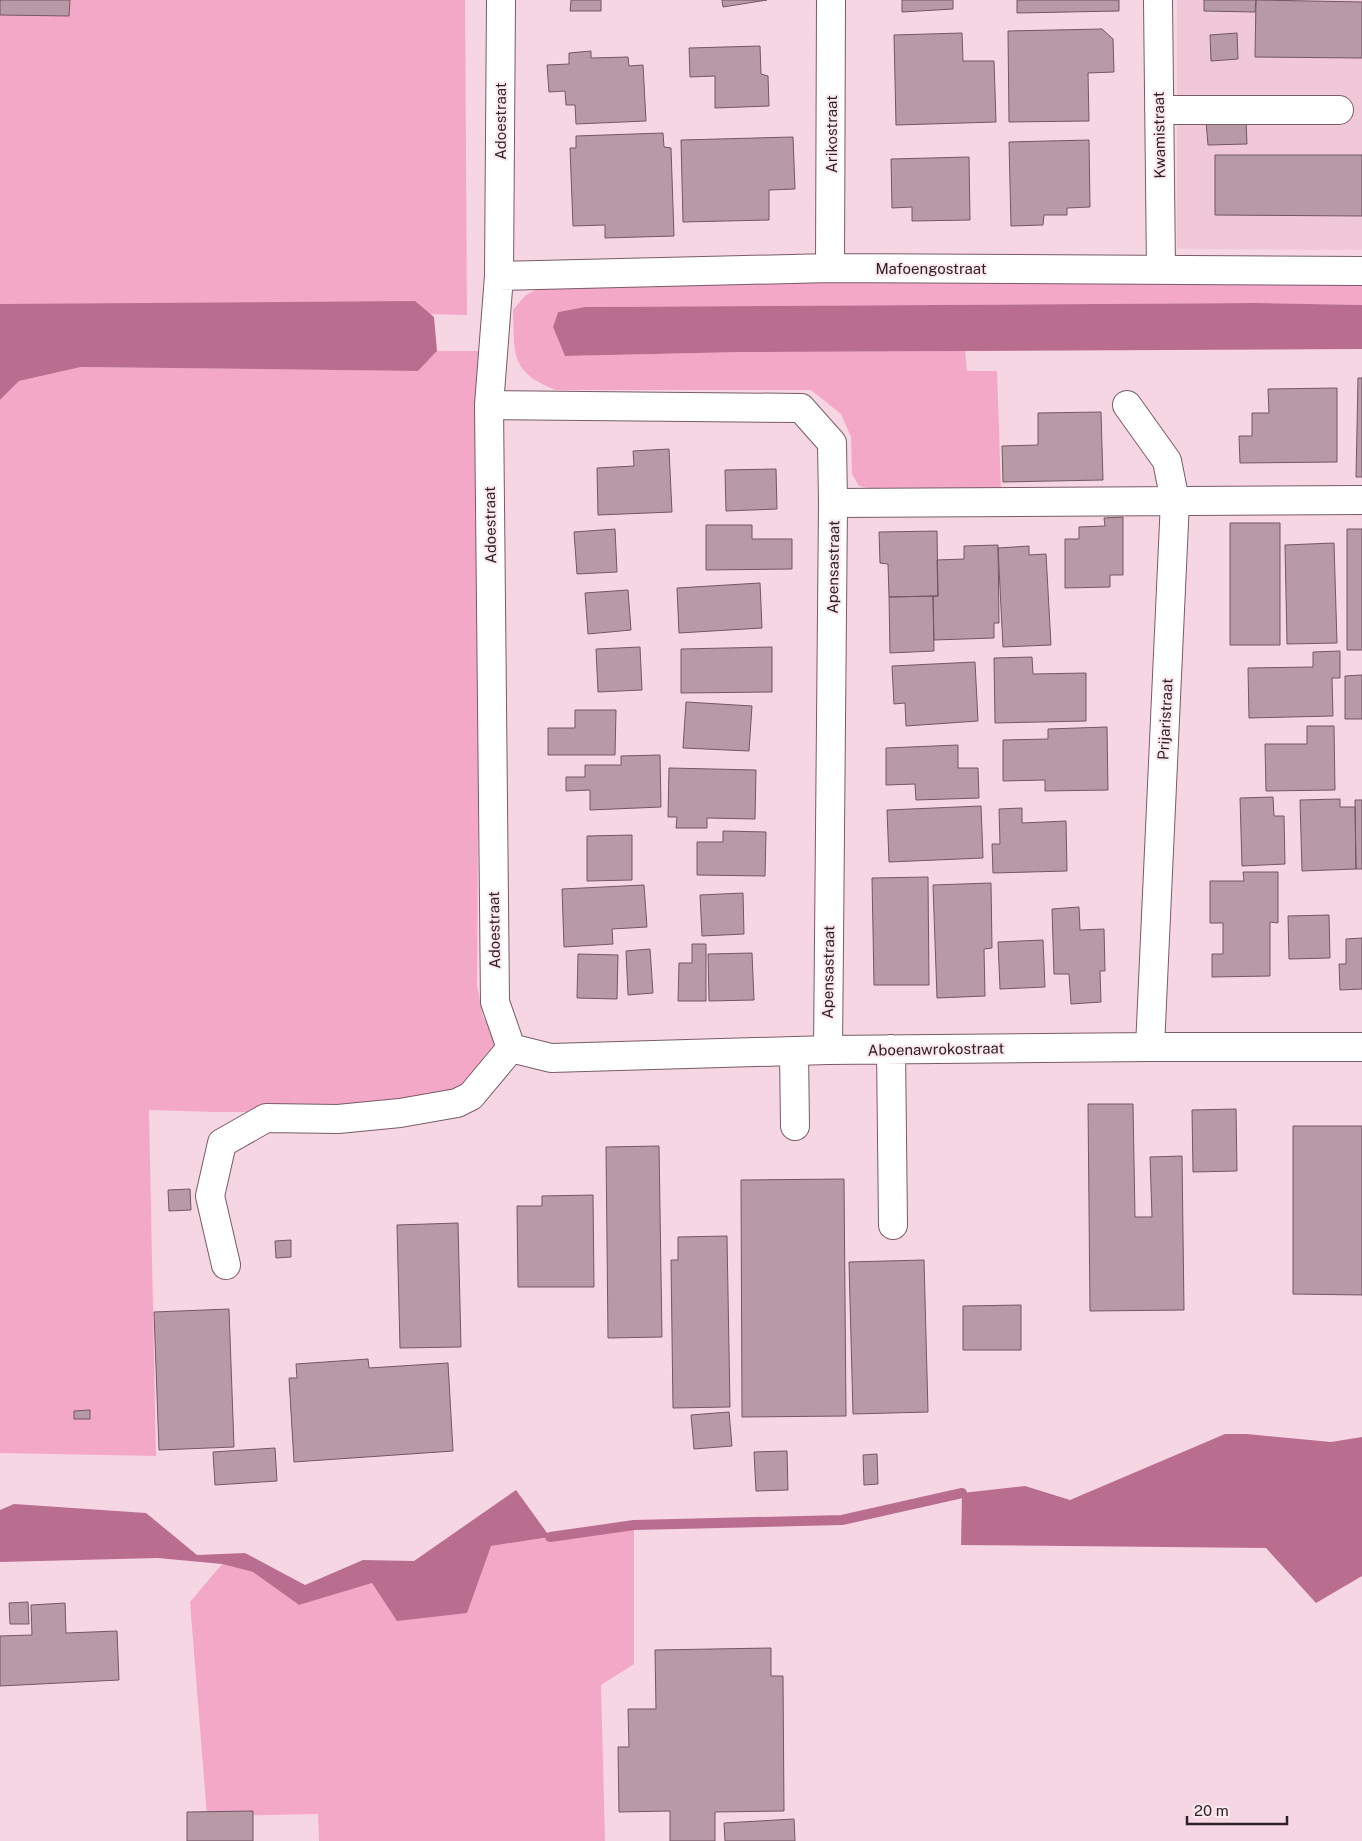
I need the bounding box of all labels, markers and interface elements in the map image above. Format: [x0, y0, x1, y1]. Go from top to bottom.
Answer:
street label: Adoestraat [492, 82, 509, 160]
street label: Kwamistraat [1150, 91, 1168, 179]
street label: Arikostraat [823, 95, 840, 173]
street label: Mafoengostraat [875, 260, 987, 277]
street label: Adoestraat [481, 486, 499, 564]
street label: Apensastraat [824, 520, 842, 614]
street label: Prijaristraat [1154, 678, 1176, 760]
street label: Adoestraat [485, 891, 503, 969]
street label: Apensastraat [819, 925, 837, 1019]
street label: Aboenawrokostraat [868, 1039, 1005, 1059]
scale bar [1187, 1794, 1287, 1826]
text: 20 m [1194, 1802, 1229, 1819]

